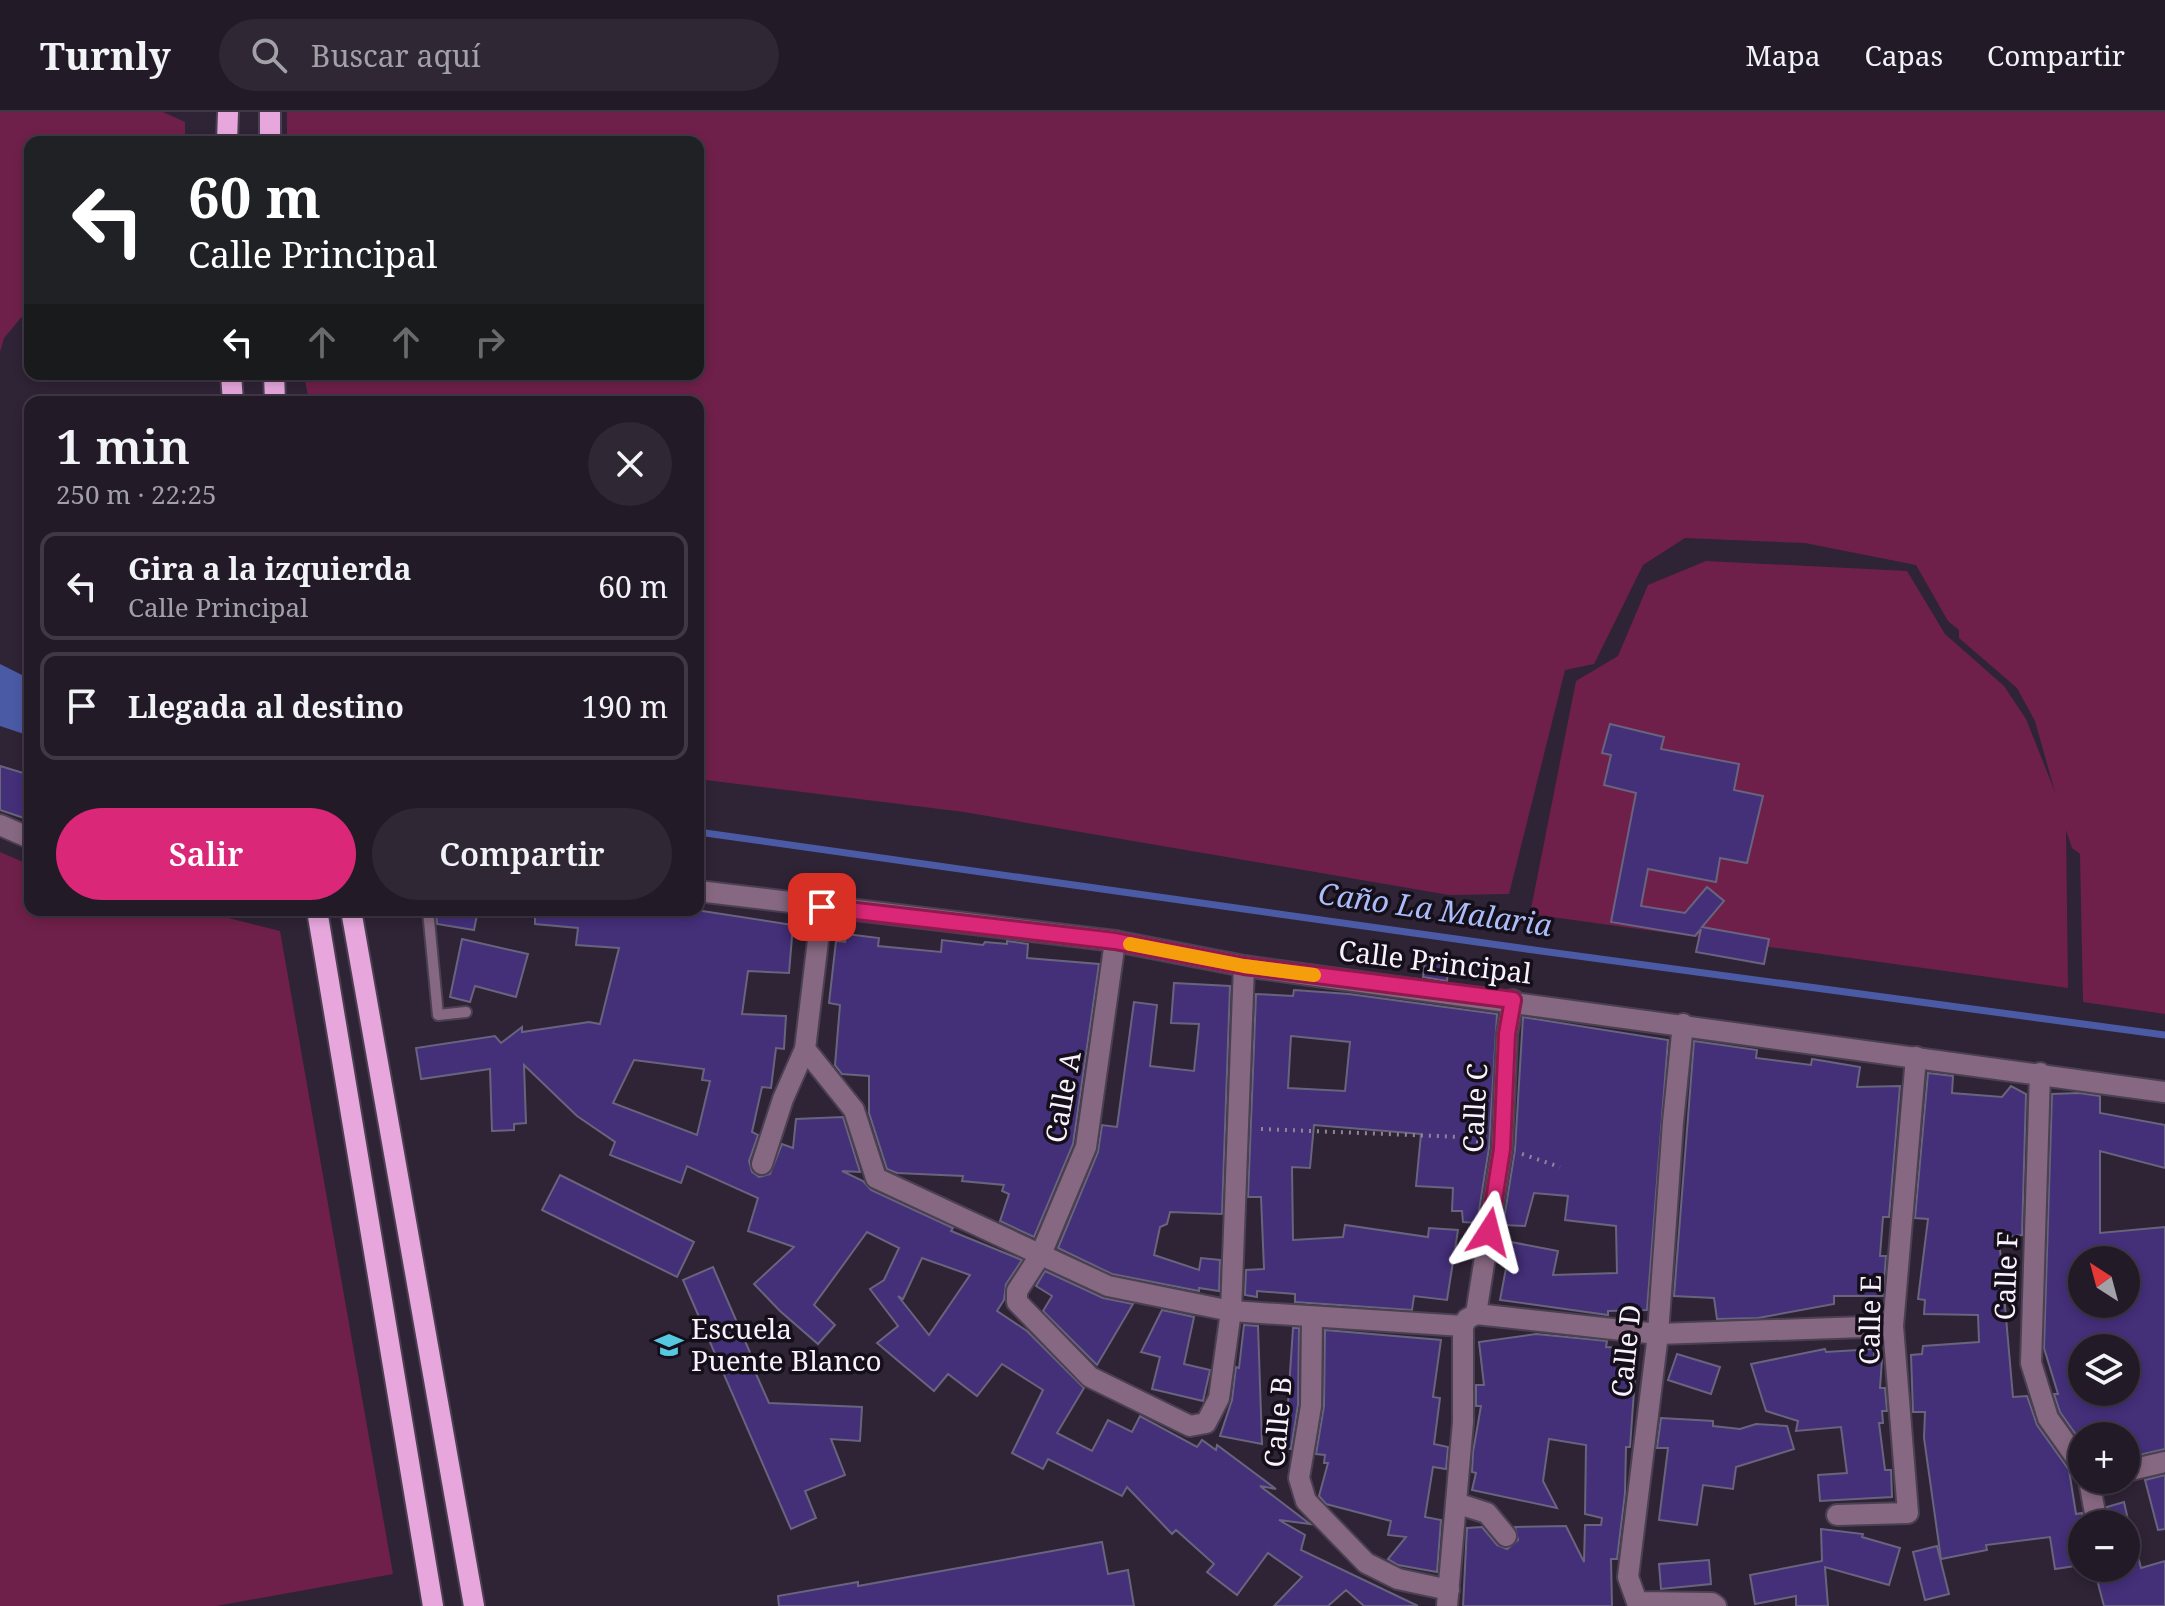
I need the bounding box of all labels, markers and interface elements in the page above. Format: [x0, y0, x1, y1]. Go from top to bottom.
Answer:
search box [219, 19, 779, 91]
text: Turnly [40, 29, 171, 81]
icon: search [247, 33, 291, 77]
text: Buscar aquí [311, 35, 481, 76]
text: Mapa [1746, 36, 1820, 74]
text: Capas [1864, 36, 1943, 74]
text: Compartir [1987, 36, 2125, 74]
text: 60 m [188, 158, 321, 234]
icon: left [56, 168, 160, 272]
text: Calle Principal [188, 230, 438, 279]
icon: left [216, 320, 260, 364]
icon: ahead [300, 320, 344, 364]
icon: ahead [384, 320, 428, 364]
icon: right [468, 320, 512, 364]
text: 1 min [56, 413, 190, 478]
button: close [588, 422, 672, 506]
text: 250 m · 22:25 [56, 476, 217, 512]
text: Gira a la izquierda [128, 548, 411, 589]
icon: left [60, 564, 104, 608]
text: 60 m [598, 566, 668, 607]
text: Calle Principal [128, 589, 308, 625]
icon: arrive [60, 684, 104, 728]
text: Llegada al destino [128, 686, 404, 727]
text: 190 m [582, 686, 668, 727]
button: Salir [56, 808, 356, 900]
button: Compartir [372, 808, 672, 900]
water label: Caño La Malaria [1316, 872, 1555, 945]
pin [788, 873, 856, 941]
icon: arrive [800, 885, 844, 929]
street label: Calle Principal [1336, 930, 1534, 992]
street label: Calle A [1035, 1048, 1089, 1146]
street label: Calle C [1453, 1062, 1495, 1154]
position arrow [1447, 1190, 1531, 1274]
street label: Calle F [1984, 1231, 2026, 1321]
north arrow [2068, 1246, 2140, 1318]
map controls [2068, 1246, 2140, 1582]
street label: Calle E [1849, 1275, 1889, 1365]
street label: Calle D [1601, 1303, 1649, 1399]
place label: Escuela Puente Blanco [691, 1309, 882, 1379]
school or university icon: Escuela Puente Blanco [654, 1330, 684, 1360]
button: layers [2068, 1334, 2140, 1406]
street label: Calle B [1254, 1375, 1300, 1469]
button: + [2068, 1422, 2140, 1494]
button: − [2068, 1510, 2140, 1582]

